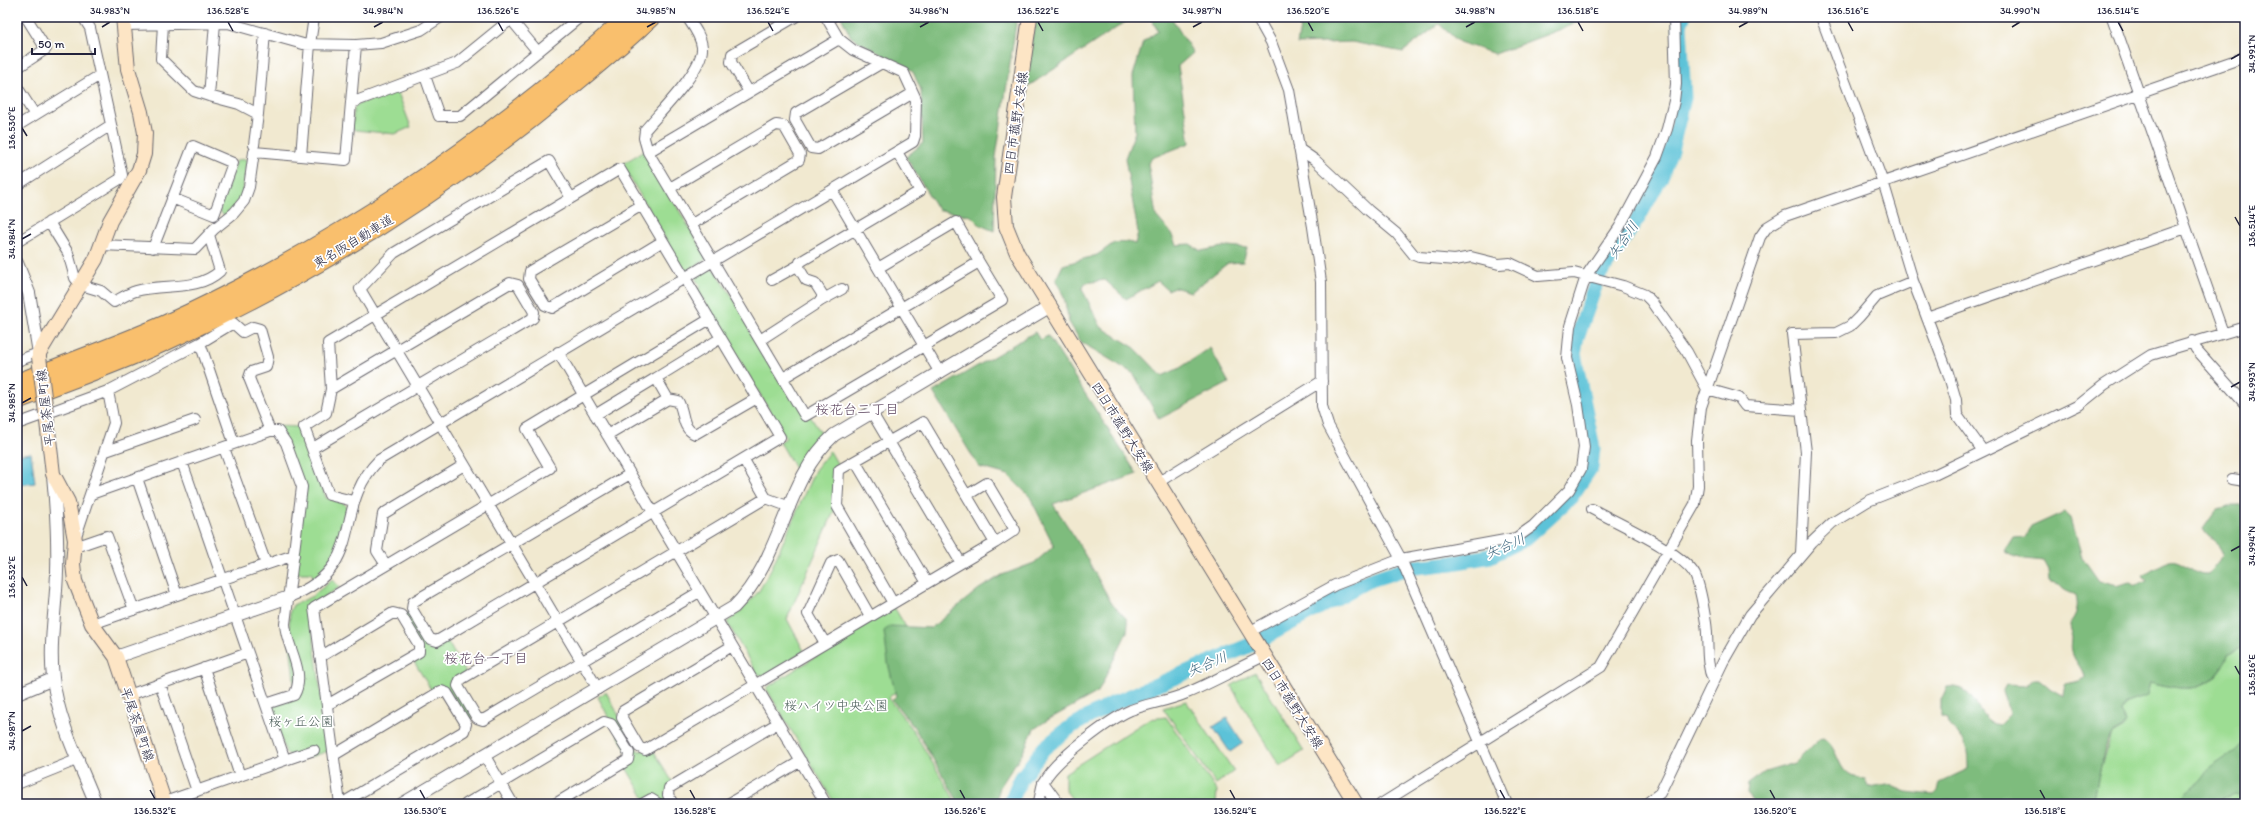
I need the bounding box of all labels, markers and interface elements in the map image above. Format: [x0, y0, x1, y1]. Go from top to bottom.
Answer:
text: 34.983°N [90, 4, 130, 17]
text: 136.528°E [207, 4, 250, 17]
text: 34.984°N [363, 4, 403, 17]
text: 136.526°E [477, 4, 520, 17]
text: 34.985°N [636, 4, 676, 17]
text: 136.524°E [747, 4, 790, 17]
text: 34.986°N [909, 4, 949, 17]
text: 136.522°E [1017, 4, 1060, 17]
text: 34.987°N [1182, 4, 1222, 17]
text: 136.520°E [1287, 4, 1330, 17]
text: 34.988°N [1455, 4, 1495, 17]
text: 136.518°E [1557, 4, 1599, 17]
text: 34.989°N [1728, 4, 1768, 17]
text: 136.516°E [1827, 4, 1869, 17]
text: 34.990°N [2000, 4, 2040, 17]
text: 136.514°E [2097, 4, 2140, 17]
scale bar [32, 30, 95, 56]
text: 34.991°N [2245, 34, 2258, 73]
text: 50 m [38, 37, 64, 51]
street label: 四日市菰野大安線 [1001, 70, 1030, 176]
text: 136.530°E [5, 106, 18, 150]
text: 136.514°E [2245, 204, 2258, 247]
street label: 東名阪自動車道 [310, 212, 396, 271]
water label: 矢合川 [1604, 218, 1642, 262]
text: 34.984°N [5, 219, 18, 259]
text: 34.993°N [2245, 362, 2258, 402]
street label: 平尾茶屋町線 [33, 367, 58, 448]
street label: 四日市菰野大安線 [1089, 379, 1157, 476]
text: 34.985°N [5, 383, 18, 423]
district label: 桜花台二丁目 [815, 401, 899, 418]
text: 34.994°N [2245, 526, 2258, 566]
water label: 矢合川 [1483, 530, 1528, 563]
text: 136.532°E [5, 555, 18, 598]
water label: 矢合川 [1185, 648, 1230, 680]
district label: 桜花台一丁目 [444, 650, 528, 667]
text: 136.516°E [2245, 654, 2258, 696]
street label: 四日市菰野大安線 [1259, 655, 1327, 752]
street label: 平尾茶屋町線 [118, 685, 158, 764]
park label: 桜ハイツ中央公園 [784, 698, 888, 713]
text: 34.987°N [5, 711, 18, 751]
park label: 桜ヶ丘公園 [268, 714, 334, 729]
text: 136.532°E [134, 804, 177, 817]
text: 136.530°E [403, 804, 447, 817]
text: 136.528°E [674, 804, 717, 817]
text: 136.526°E [944, 804, 987, 817]
text: 136.524°E [1214, 804, 1257, 817]
text: 136.522°E [1484, 804, 1527, 817]
text: 136.520°E [1754, 804, 1797, 817]
text: 136.518°E [2024, 804, 2066, 817]

